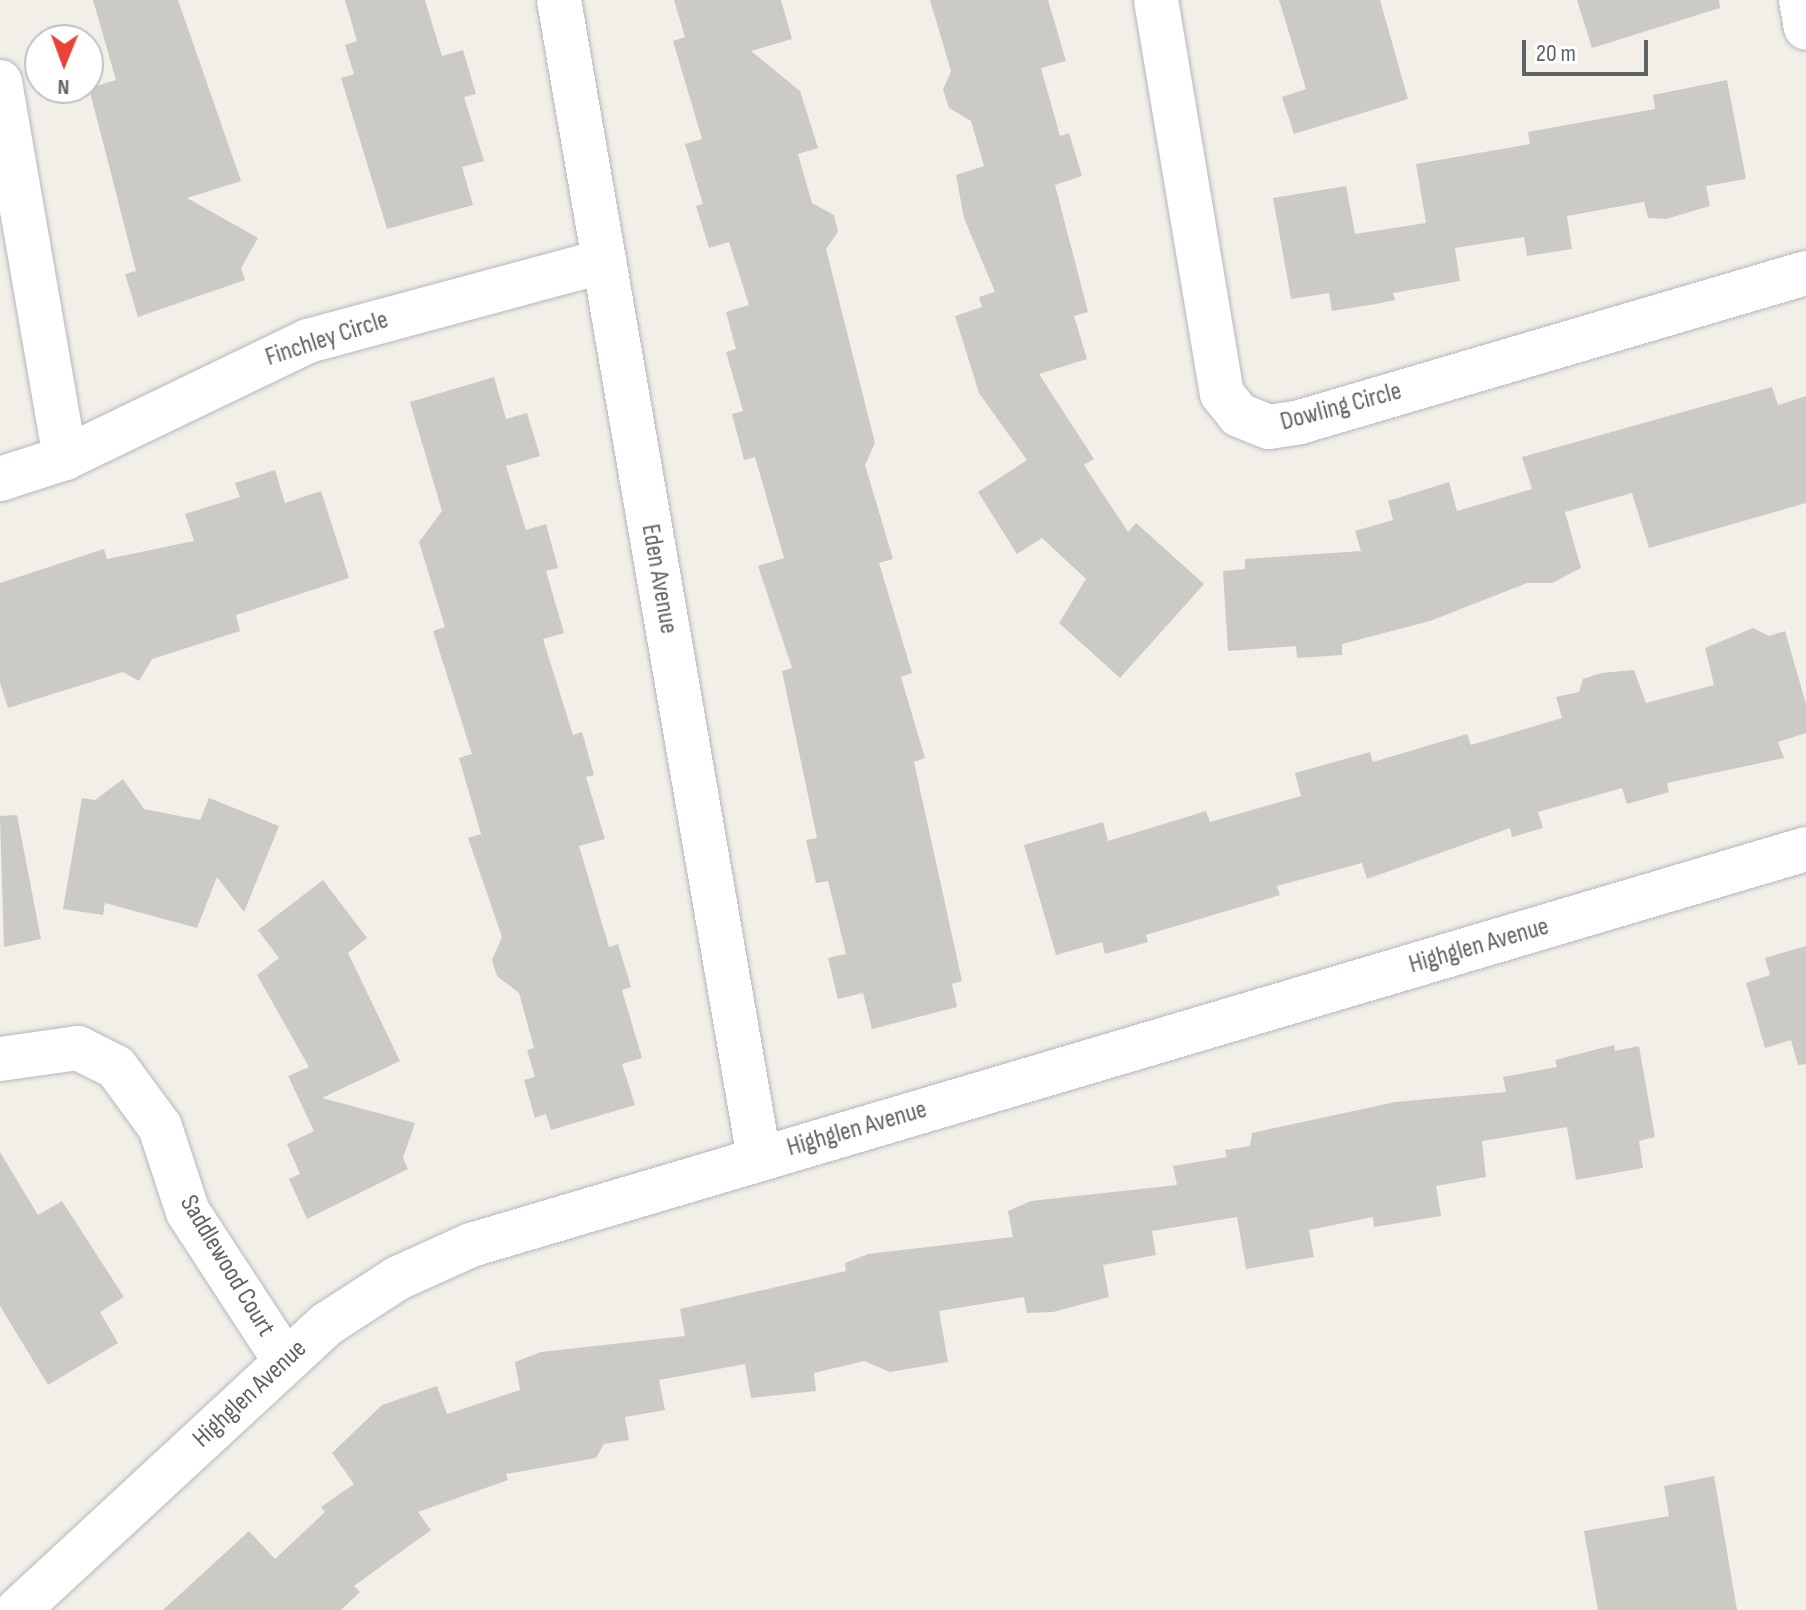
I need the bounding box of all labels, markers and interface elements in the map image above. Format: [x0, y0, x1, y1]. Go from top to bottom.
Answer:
north arrow [24, 24, 104, 104]
scale bar [1526, 24, 1652, 74]
text: 20 m [1536, 39, 1576, 68]
text: N [57, 73, 70, 100]
street label: Finchley Circle [262, 305, 392, 373]
street label: Dowling Circle [1277, 376, 1405, 438]
street label: Eden Avenue [634, 522, 684, 636]
street label: Highglen Avenue [1405, 911, 1553, 981]
street label: Highglen Avenue [783, 1094, 931, 1164]
street label: Saddlewood Court [173, 1190, 281, 1342]
street label: Highglen Avenue [187, 1333, 313, 1455]

